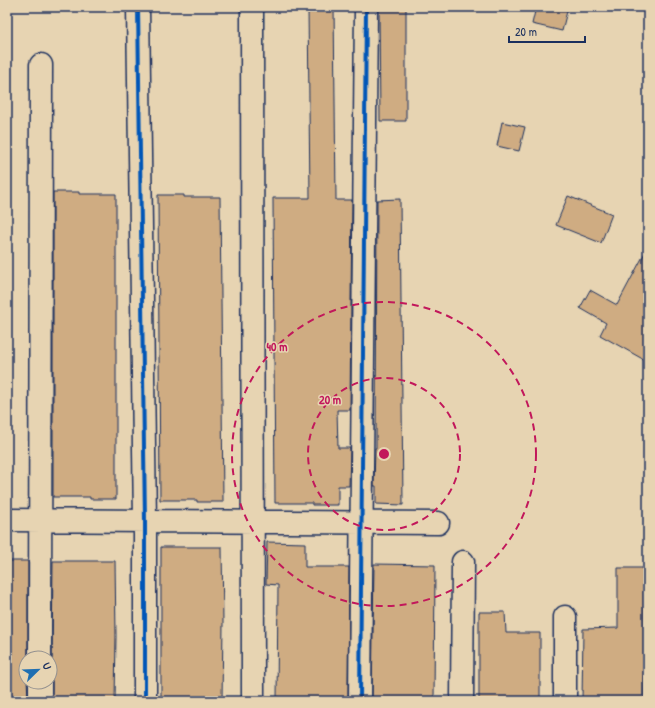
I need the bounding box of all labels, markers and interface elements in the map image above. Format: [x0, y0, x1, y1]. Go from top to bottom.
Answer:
scale bar [509, 18, 585, 44]
text: 20 m [515, 23, 537, 40]
text: 40 m [267, 338, 287, 355]
text: 20 m [319, 391, 341, 408]
centre of rings [377, 447, 391, 461]
north arrow [18, 650, 58, 690]
text: U [40, 661, 55, 672]

